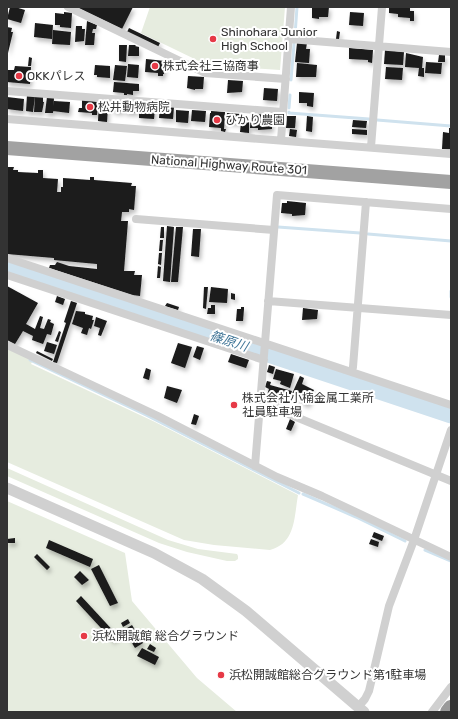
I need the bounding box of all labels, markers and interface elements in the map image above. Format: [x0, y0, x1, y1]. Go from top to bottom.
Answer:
place label: Shinohara Junior High School [221, 25, 318, 53]
marker: Shinohara Junior High School [208, 34, 218, 44]
place label: 株式会社三協商事 [163, 59, 259, 73]
marker: 株式会社三協商事 [150, 61, 160, 71]
place label: OKKパレス [27, 69, 86, 83]
marker: OKKパレス [14, 71, 24, 81]
place label: 松井動物病院 [98, 100, 170, 114]
marker: 松井動物病院 [85, 102, 95, 112]
place label: ひかり農園 [225, 113, 285, 127]
marker: ひかり農園 [212, 115, 222, 125]
street label: National Highway Route 301 [150, 153, 308, 177]
water label: 篠原川 [208, 328, 252, 355]
place label: 株式会社小楠金属工業所 社員駐車場 [242, 391, 374, 419]
marker: 株式会社小楠金属工業所 社員駐車場 [229, 400, 239, 410]
place label: 浜松開誠館 総合グラウンド [92, 629, 239, 643]
marker: 浜松開誠館 総合グラウンド [79, 631, 89, 641]
place label: 浜松開誠館総合グラウンド第1駐車場 [229, 668, 426, 682]
marker: 浜松開誠館総合グラウンド第1駐車場 [216, 670, 226, 680]

